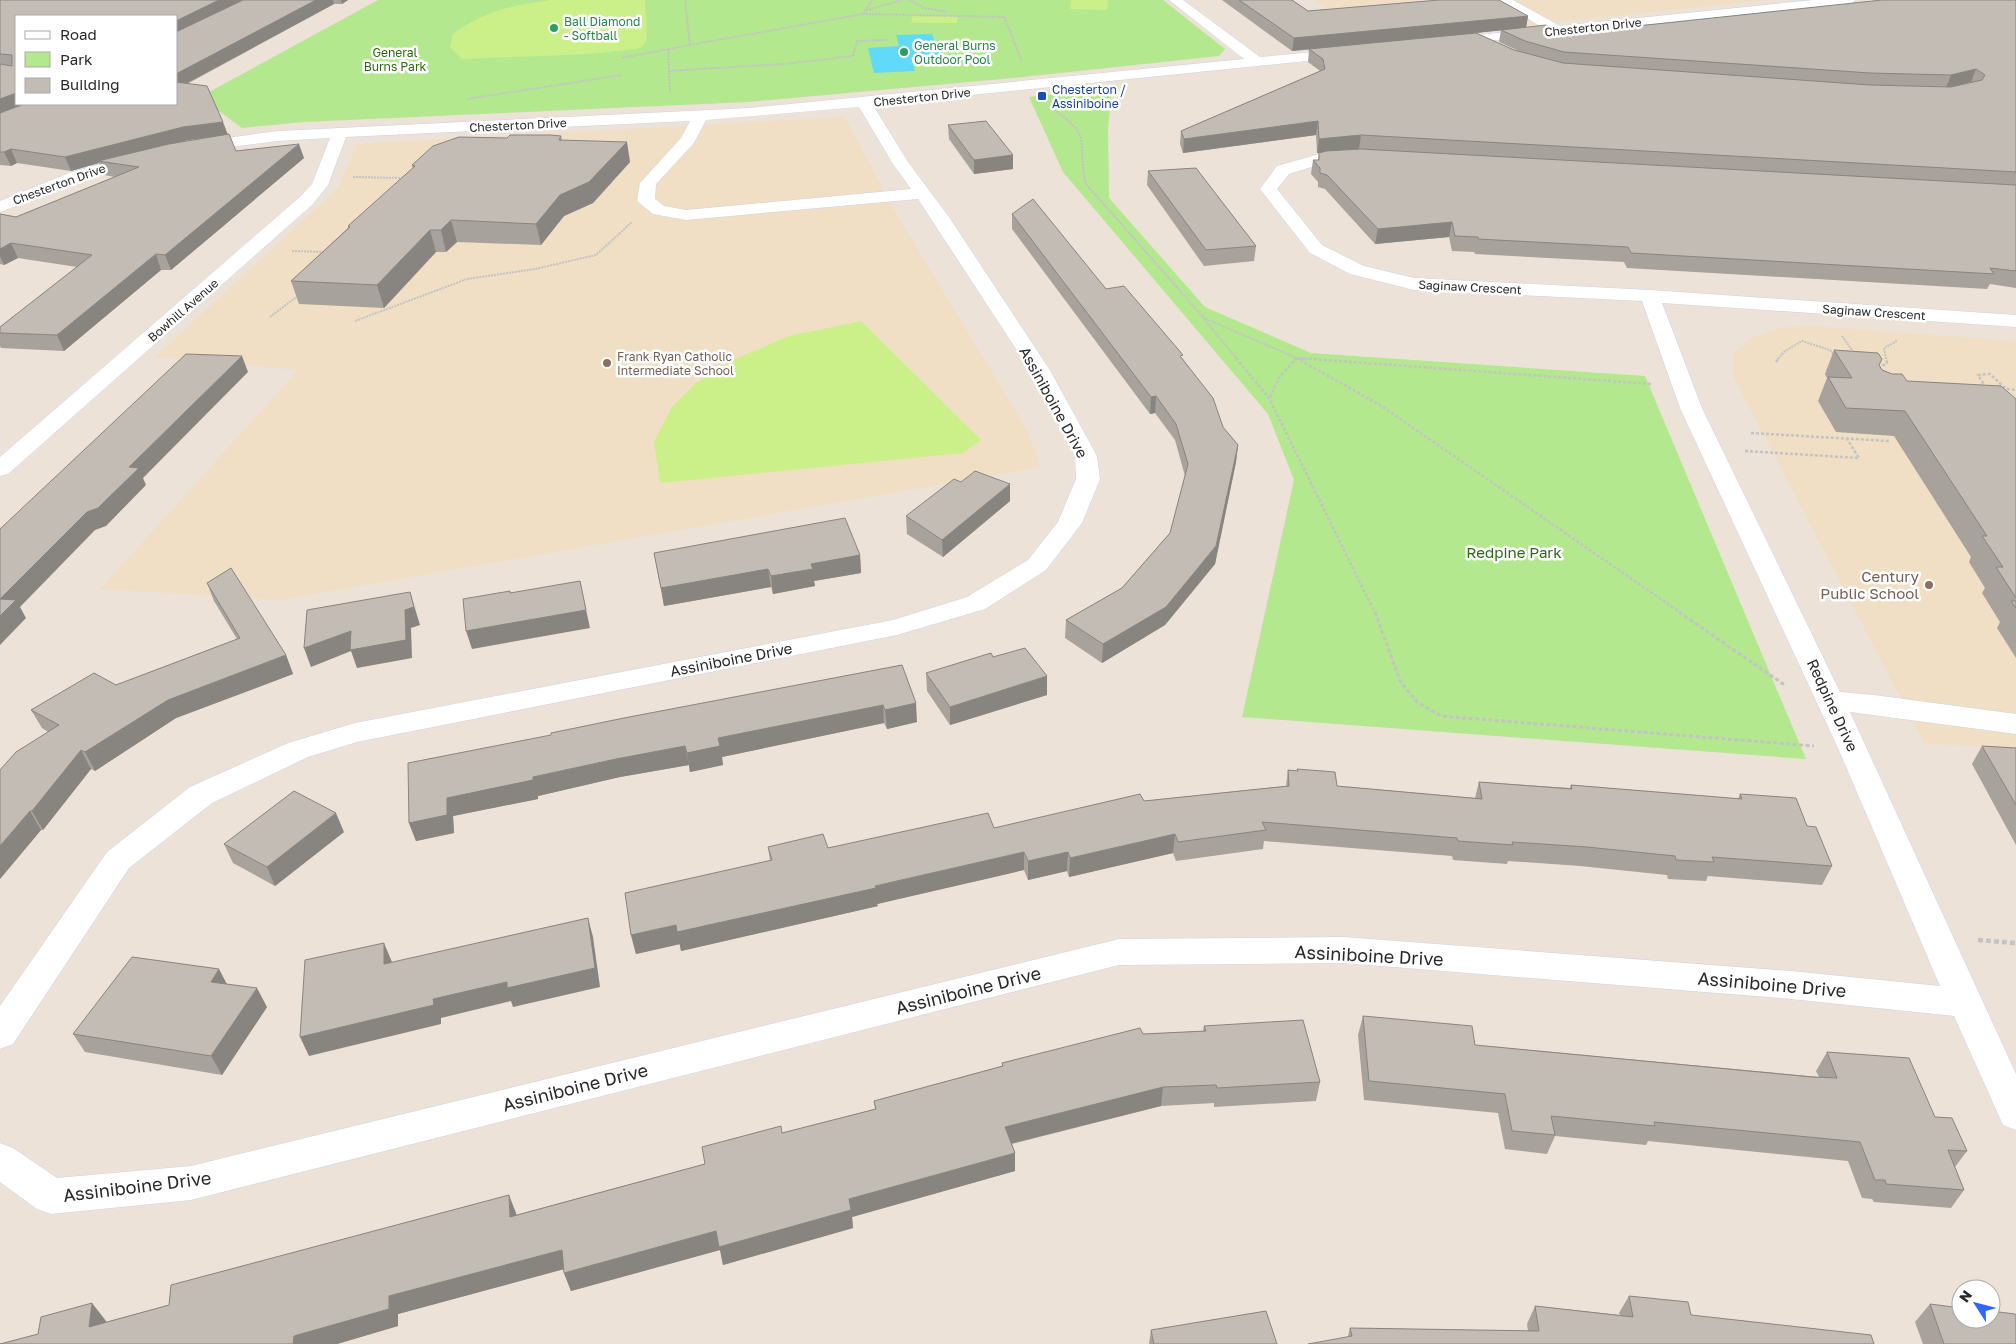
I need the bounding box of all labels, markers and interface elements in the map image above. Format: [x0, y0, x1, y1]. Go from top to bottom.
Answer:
place label: Ball Diamond - Softball [564, 14, 640, 43]
street label: Chesterton Drive [1544, 14, 1642, 40]
legend [15, 15, 178, 105]
marker: Ball Diamond - Softball [548, 22, 560, 34]
text: Road [60, 25, 97, 43]
place label: General Burns Outdoor Pool [914, 38, 996, 67]
park label: General Burns Park [364, 45, 427, 74]
marker: General Burns Outdoor Pool [898, 46, 910, 58]
text: Park [60, 50, 93, 68]
text: Building [60, 75, 120, 93]
place label: Chesterton / Assiniboine [1052, 82, 1126, 111]
street label: Chesterton Drive [873, 84, 971, 110]
marker: Chesterton / Assiniboine [1036, 90, 1048, 102]
street label: Chesterton Drive [469, 115, 567, 135]
street label: Chesterton Drive [11, 160, 107, 208]
street label: Bowhill Avenue [145, 275, 221, 345]
street label: Saginaw Crescent [1418, 277, 1522, 297]
street label: Saginaw Crescent [1822, 301, 1926, 323]
street label: Assiniboine Drive [1016, 343, 1092, 461]
place label: Frank Ryan Catholic Intermediate School [617, 349, 734, 378]
marker: Frank Ryan Catholic Intermediate School [601, 357, 613, 369]
park label: Redpine Park [1466, 543, 1562, 561]
place label: Century Public School [1820, 567, 1920, 602]
marker: Century Public School [1923, 579, 1935, 591]
street label: Assiniboine Drive [668, 638, 794, 680]
street label: Redpine Drive [1804, 656, 1862, 754]
street label: Assiniboine Drive [1294, 940, 1444, 970]
street label: Assiniboine Drive [893, 961, 1043, 1019]
street label: Assiniboine Drive [1697, 967, 1847, 1001]
street label: Assiniboine Drive [500, 1058, 650, 1116]
street label: Assiniboine Drive [62, 1166, 212, 1206]
north arrow [1951, 1279, 2001, 1329]
text: N [1955, 1287, 1975, 1305]

